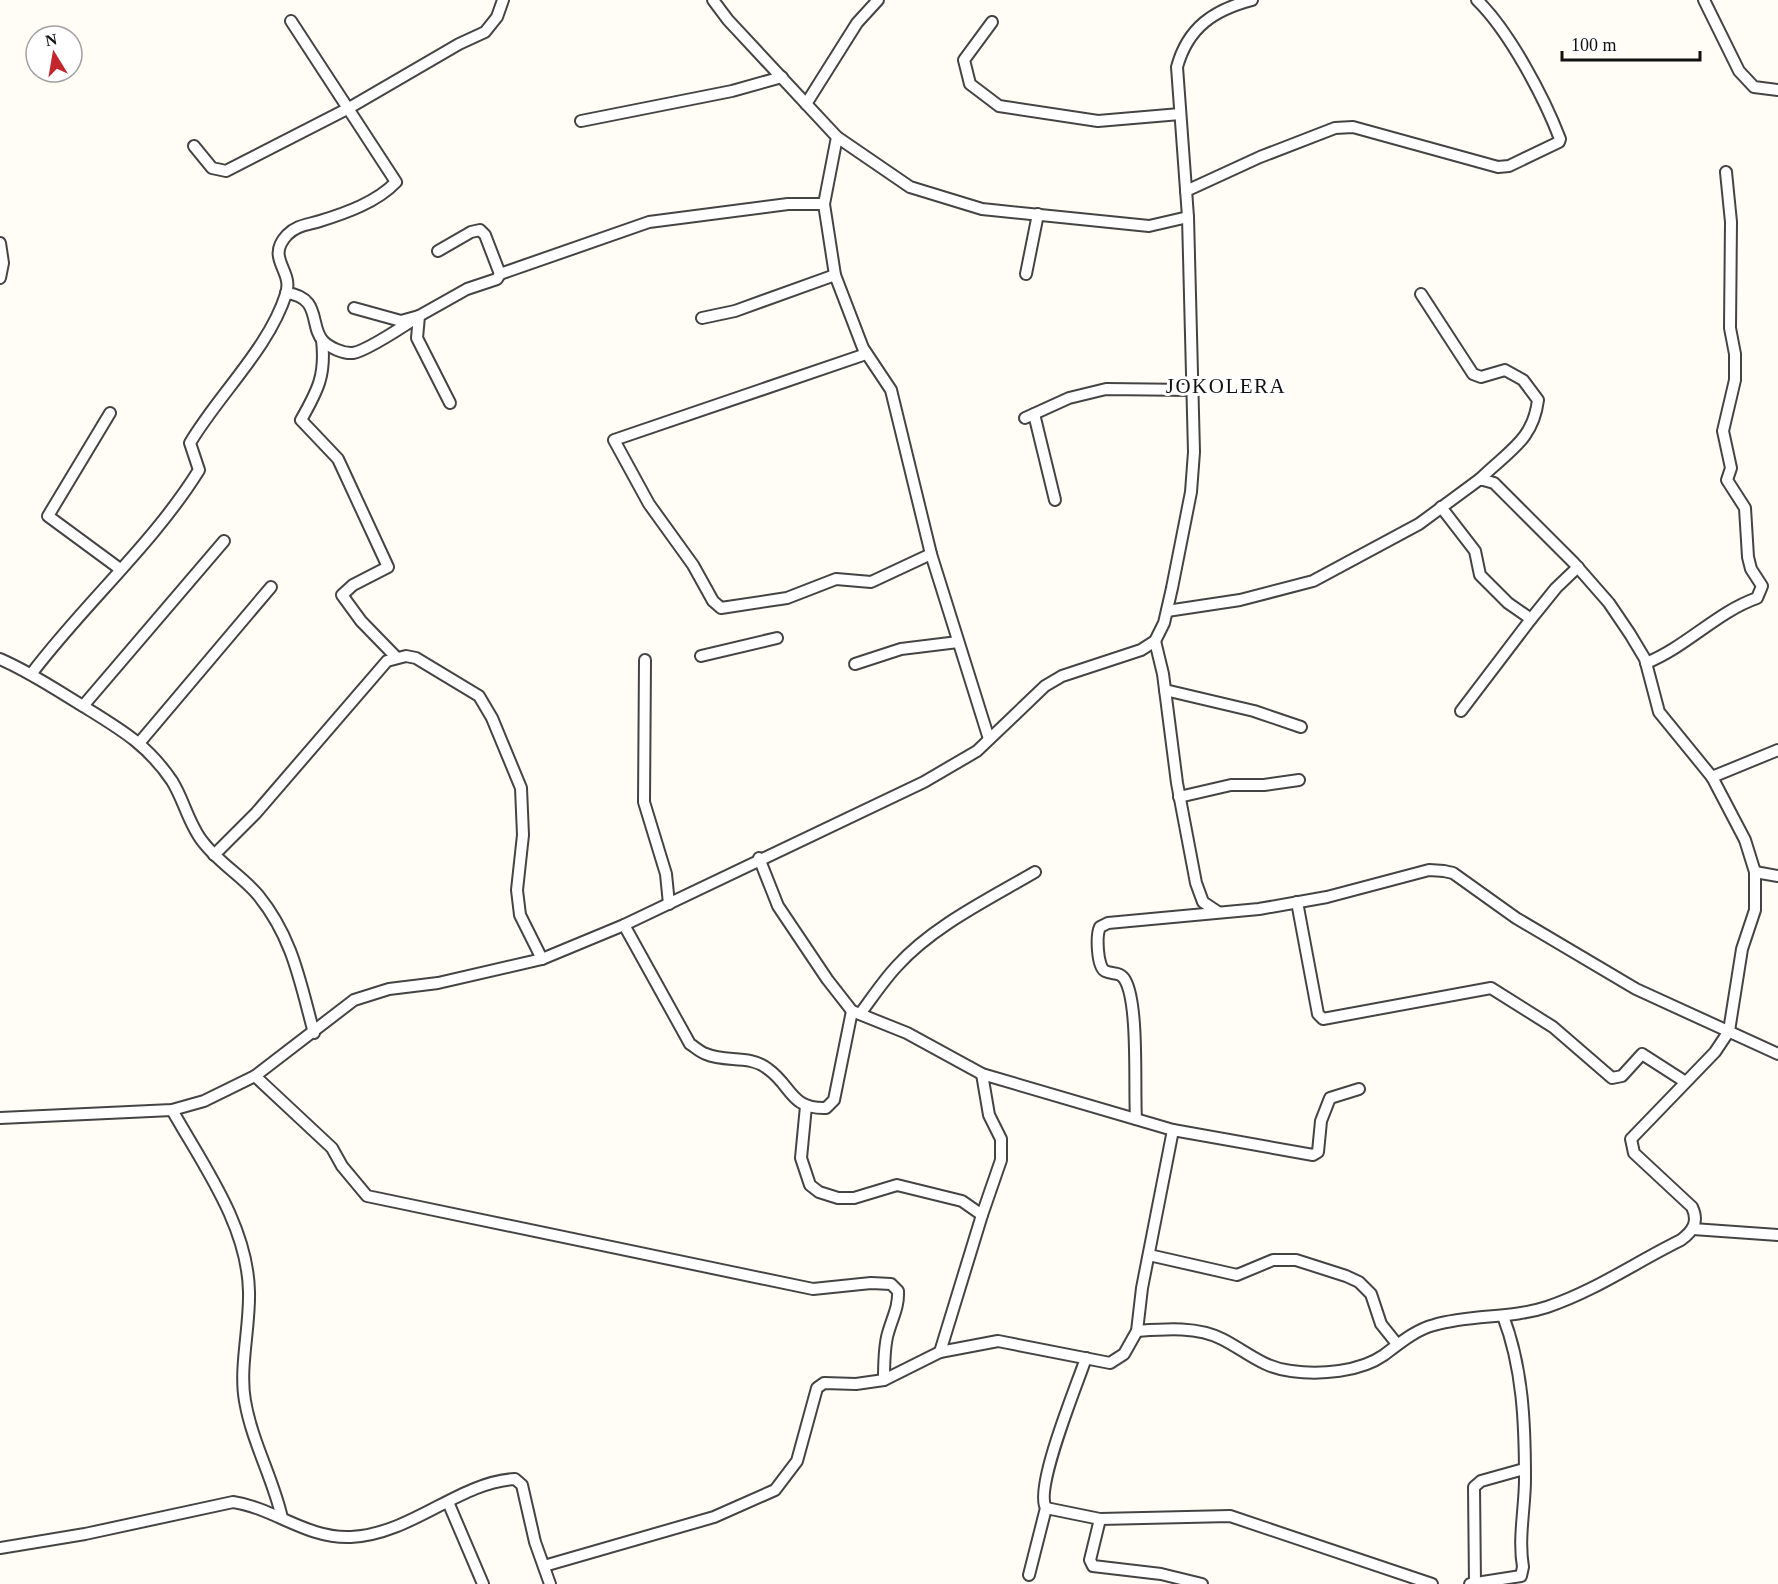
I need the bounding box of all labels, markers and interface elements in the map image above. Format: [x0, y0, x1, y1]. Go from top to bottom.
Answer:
north arrow [24, 24, 84, 84]
scale bar [1562, 24, 1700, 62]
text: N [44, 30, 59, 49]
text: 100 m [1571, 35, 1617, 55]
district label: JOKOLERA [1166, 374, 1286, 398]

